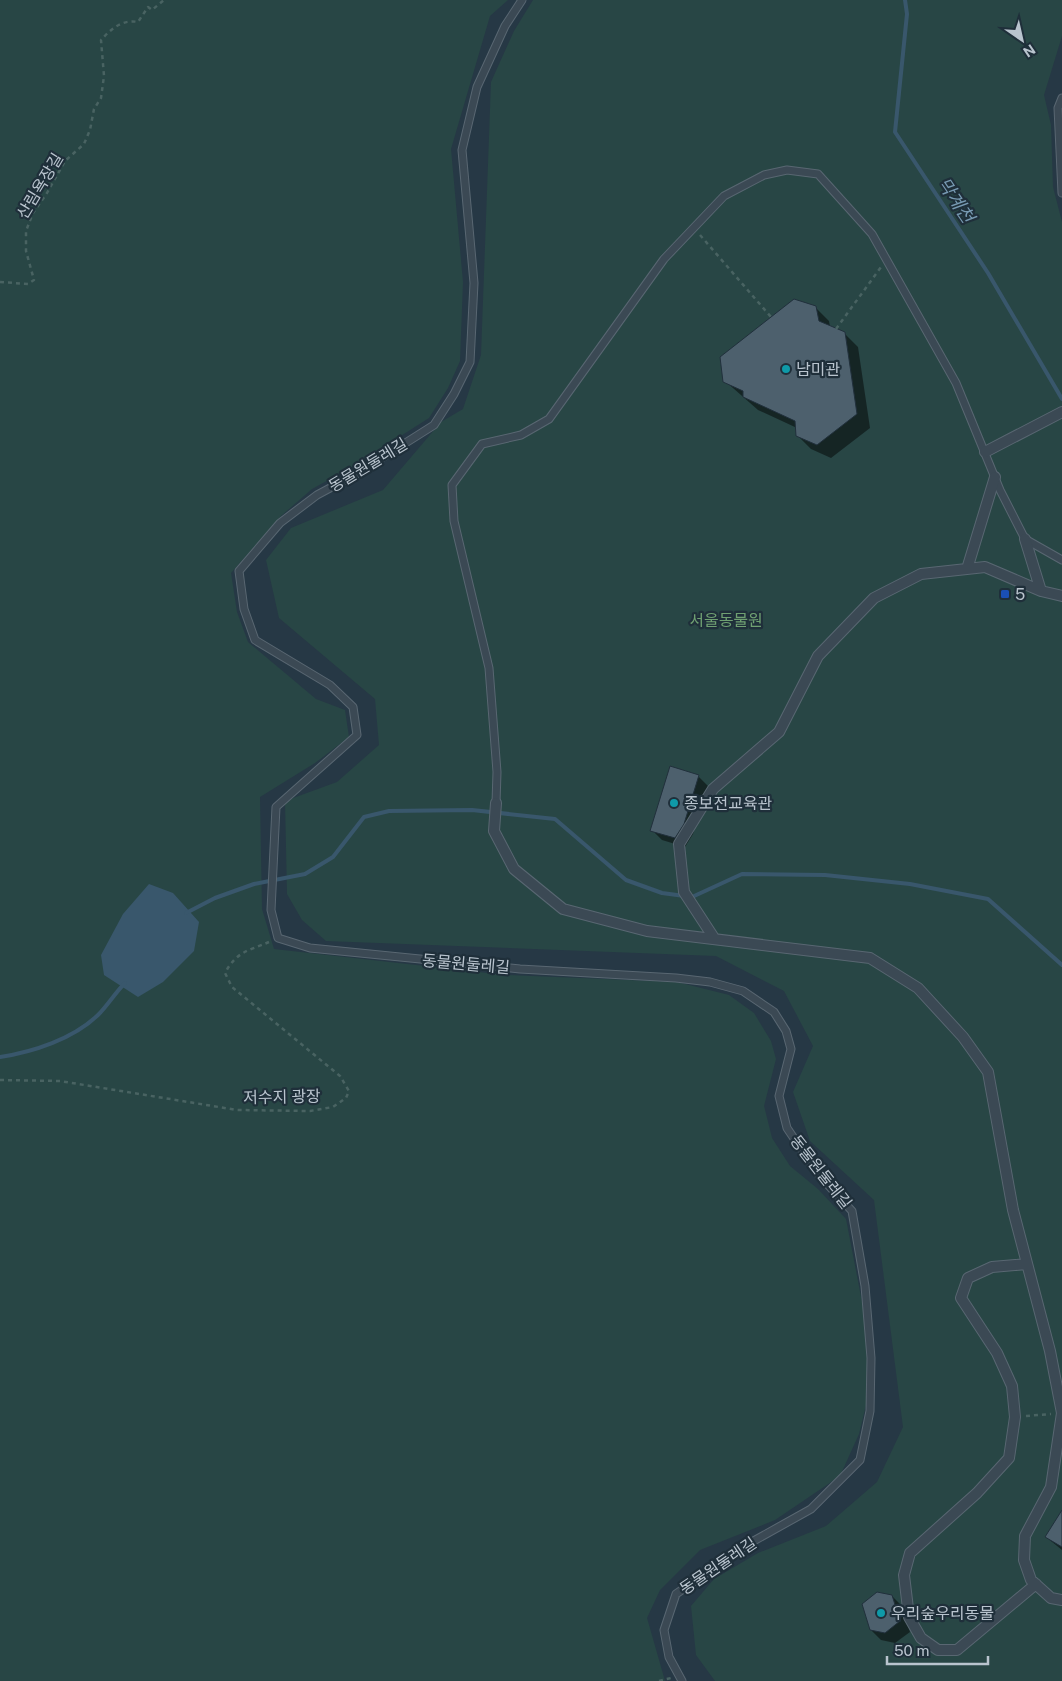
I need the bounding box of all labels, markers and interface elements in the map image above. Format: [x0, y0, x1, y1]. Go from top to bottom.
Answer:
north arrow [997, 15, 1047, 65]
text: N [1020, 41, 1038, 60]
street label: 산림욕장길 [13, 150, 67, 222]
water label: 막계천 [933, 174, 980, 228]
place label: 남미관 [796, 360, 840, 379]
marker: 남미관 [780, 363, 792, 375]
street label: 동물원둘레길 [325, 434, 411, 496]
place label: 5 [1015, 585, 1025, 604]
marker: 5 [999, 588, 1011, 600]
park label: 서울동물원 [689, 611, 763, 630]
place label: 종보전교육관 [684, 794, 773, 813]
marker: 종보전교육관 [668, 797, 680, 809]
street label: 동물원둘레길 [421, 951, 511, 977]
street label: 저수지 광장 [243, 1087, 321, 1107]
street label: 동물원둘레길 [786, 1131, 856, 1213]
street label: 동물원둘레길 [676, 1533, 760, 1599]
place label: 우리숲우리동물 [891, 1604, 994, 1623]
marker: 우리숲우리동물 [875, 1607, 887, 1619]
scale bar [887, 1634, 988, 1666]
text: 50 m [894, 1642, 929, 1659]

